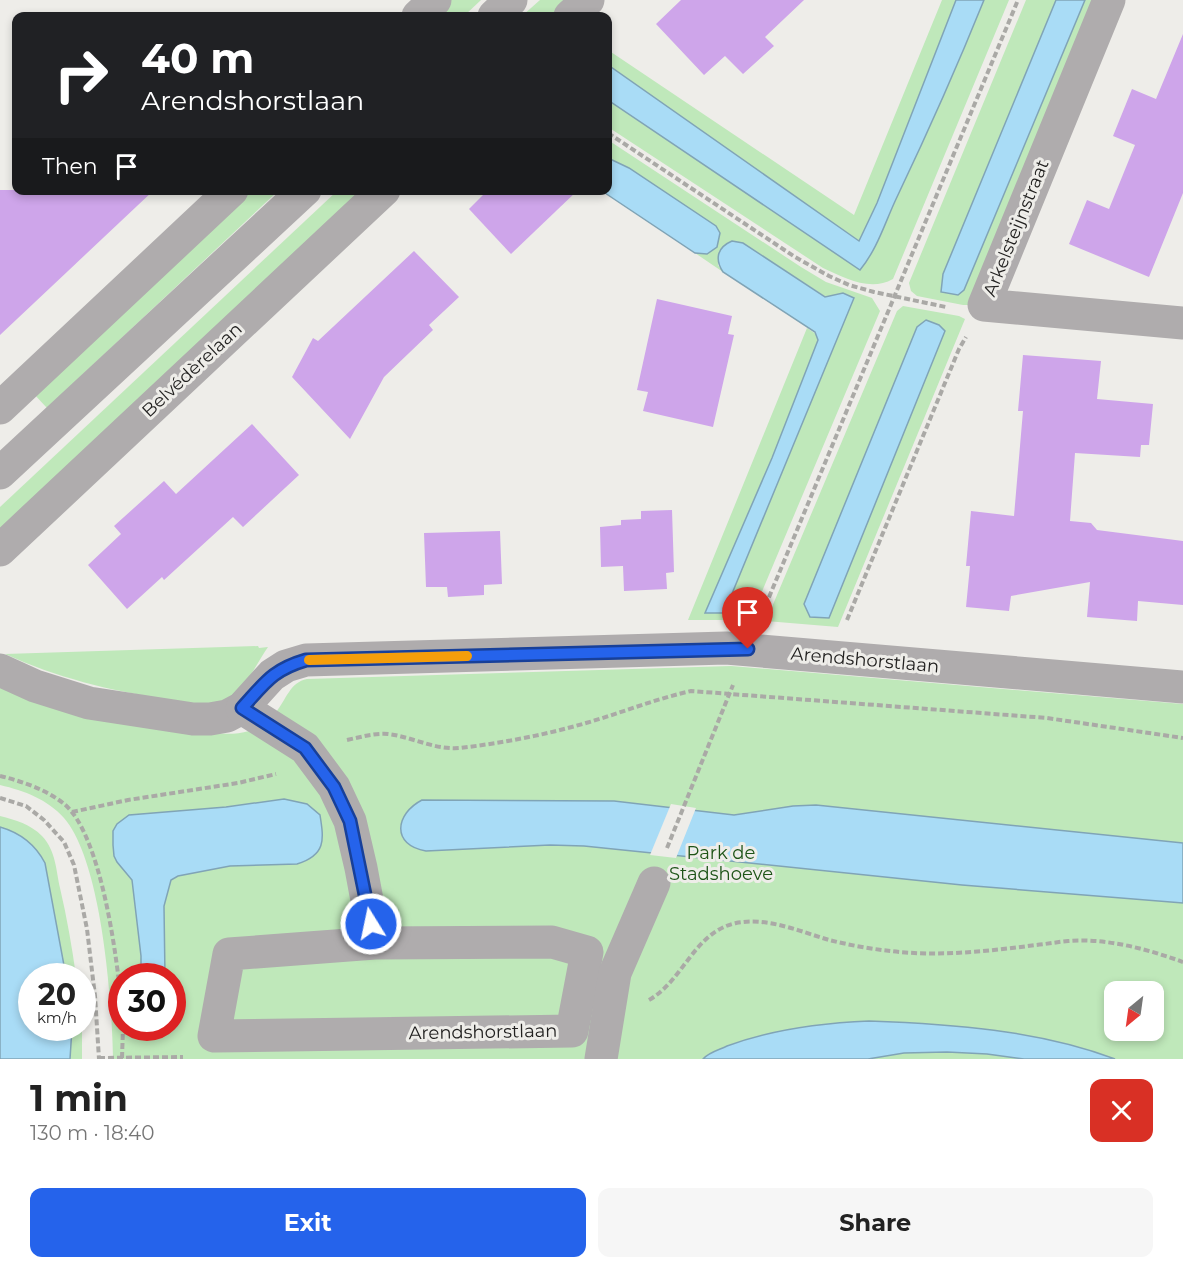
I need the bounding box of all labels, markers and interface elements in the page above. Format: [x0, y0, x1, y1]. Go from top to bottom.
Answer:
text: 40 m [141, 32, 254, 84]
icon: right [42, 36, 120, 114]
text: Arendshorstlaan [141, 84, 364, 117]
icon: arrive [110, 150, 143, 183]
text: Then [42, 153, 98, 180]
street label: Arkelsteijnstraat [978, 156, 1054, 300]
street label: Belvédèrelaan [137, 318, 247, 422]
pin [722, 587, 773, 649]
icon: arrive [731, 596, 764, 629]
street label: Arendshorstlaan [790, 643, 940, 677]
park label: Park de Stadshoeve [669, 842, 773, 885]
position arrow [339, 892, 403, 956]
speed limit sign: 30 [108, 963, 186, 1041]
text: 20 [38, 976, 76, 1013]
north arrow [1104, 981, 1164, 1041]
map controls [1104, 981, 1164, 1041]
text: km/h [37, 1008, 77, 1027]
street label: Arendshorstlaan [408, 1020, 558, 1044]
text: 1 min [30, 1076, 128, 1120]
button: close [1090, 1079, 1153, 1142]
text: 130 m · 18:40 [30, 1121, 154, 1145]
button: Exit [30, 1188, 586, 1257]
button: Share [598, 1188, 1153, 1257]

